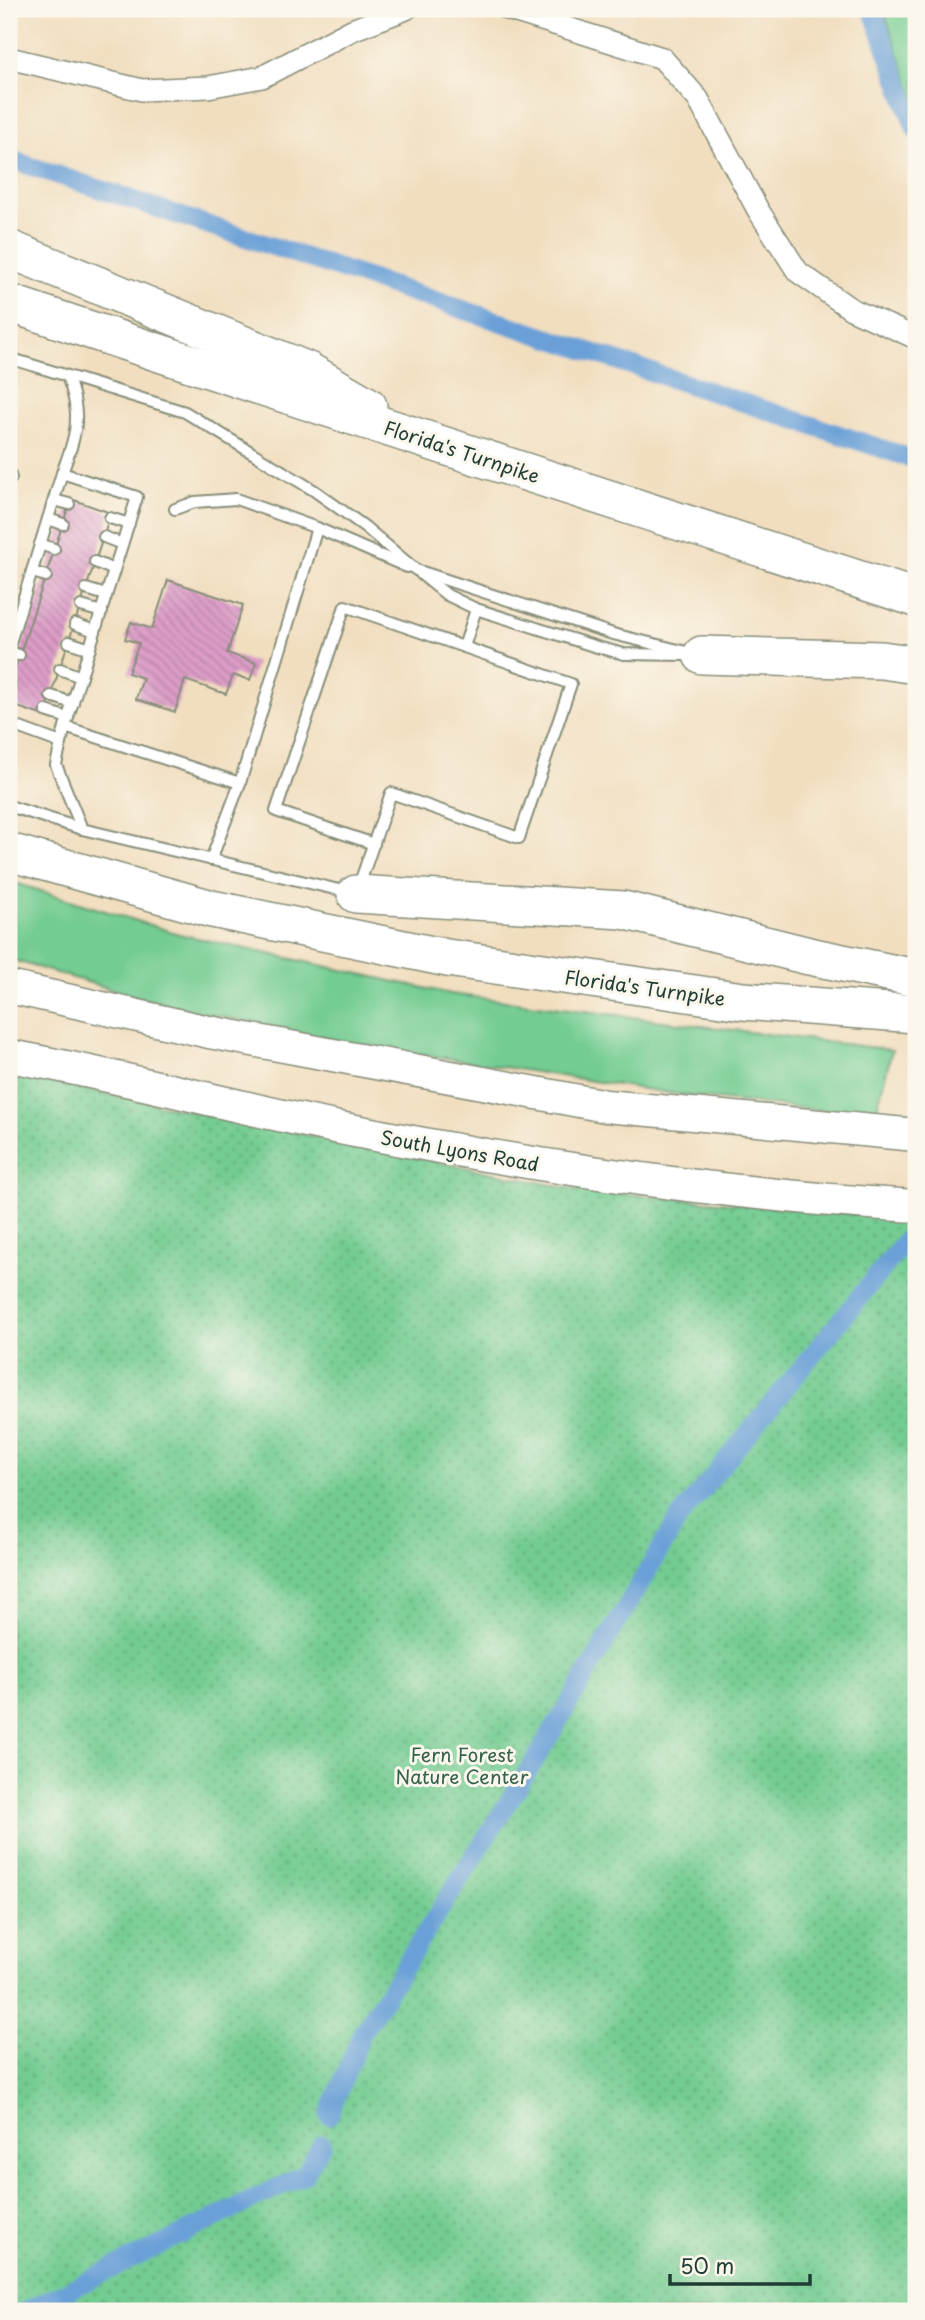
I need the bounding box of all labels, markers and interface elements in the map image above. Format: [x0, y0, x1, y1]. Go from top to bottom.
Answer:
street label: Florida's Turnpike [381, 413, 543, 489]
street label: Florida's Turnpike [563, 962, 727, 1012]
street label: South Lyons Road [379, 1122, 541, 1178]
park label: Fern Forest Nature Center [396, 1740, 528, 1790]
scale bar [670, 2243, 810, 2287]
text: 50 m [680, 2249, 734, 2281]

